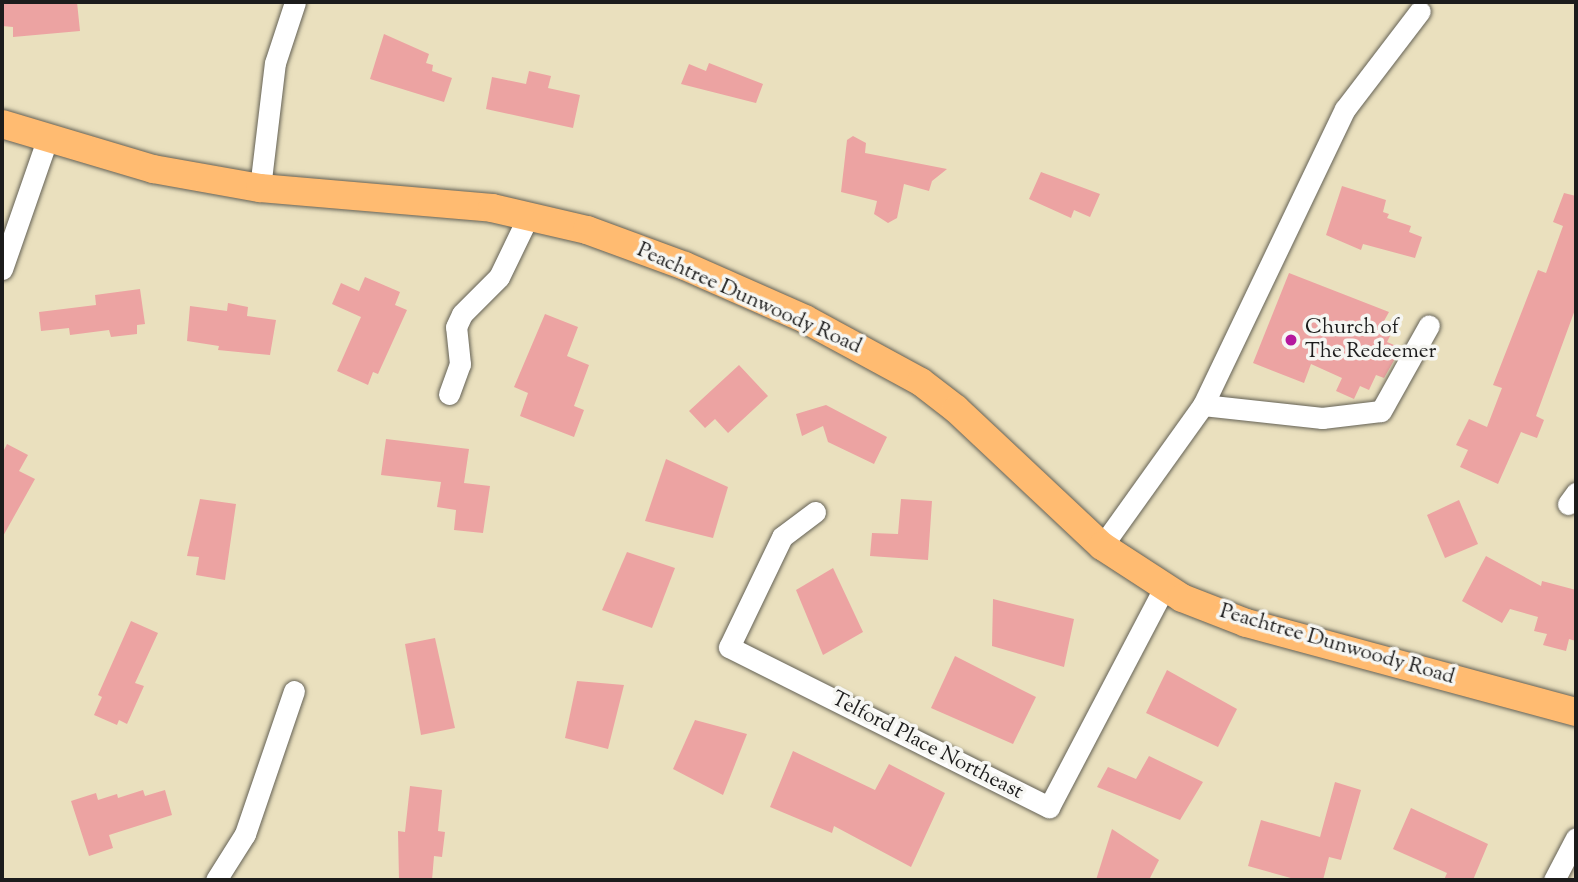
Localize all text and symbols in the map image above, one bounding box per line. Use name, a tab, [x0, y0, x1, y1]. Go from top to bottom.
street label: Peachtree Dunwoody Road	[633, 238, 865, 360]
place label: Church of The Redeemer	[1305, 315, 1436, 365]
marker: Church of The Redeemer	[1283, 332, 1299, 348]
street label: Peachtree Dunwoody Road	[1217, 599, 1457, 691]
street label: Telford Place Northeast	[827, 687, 1027, 805]

